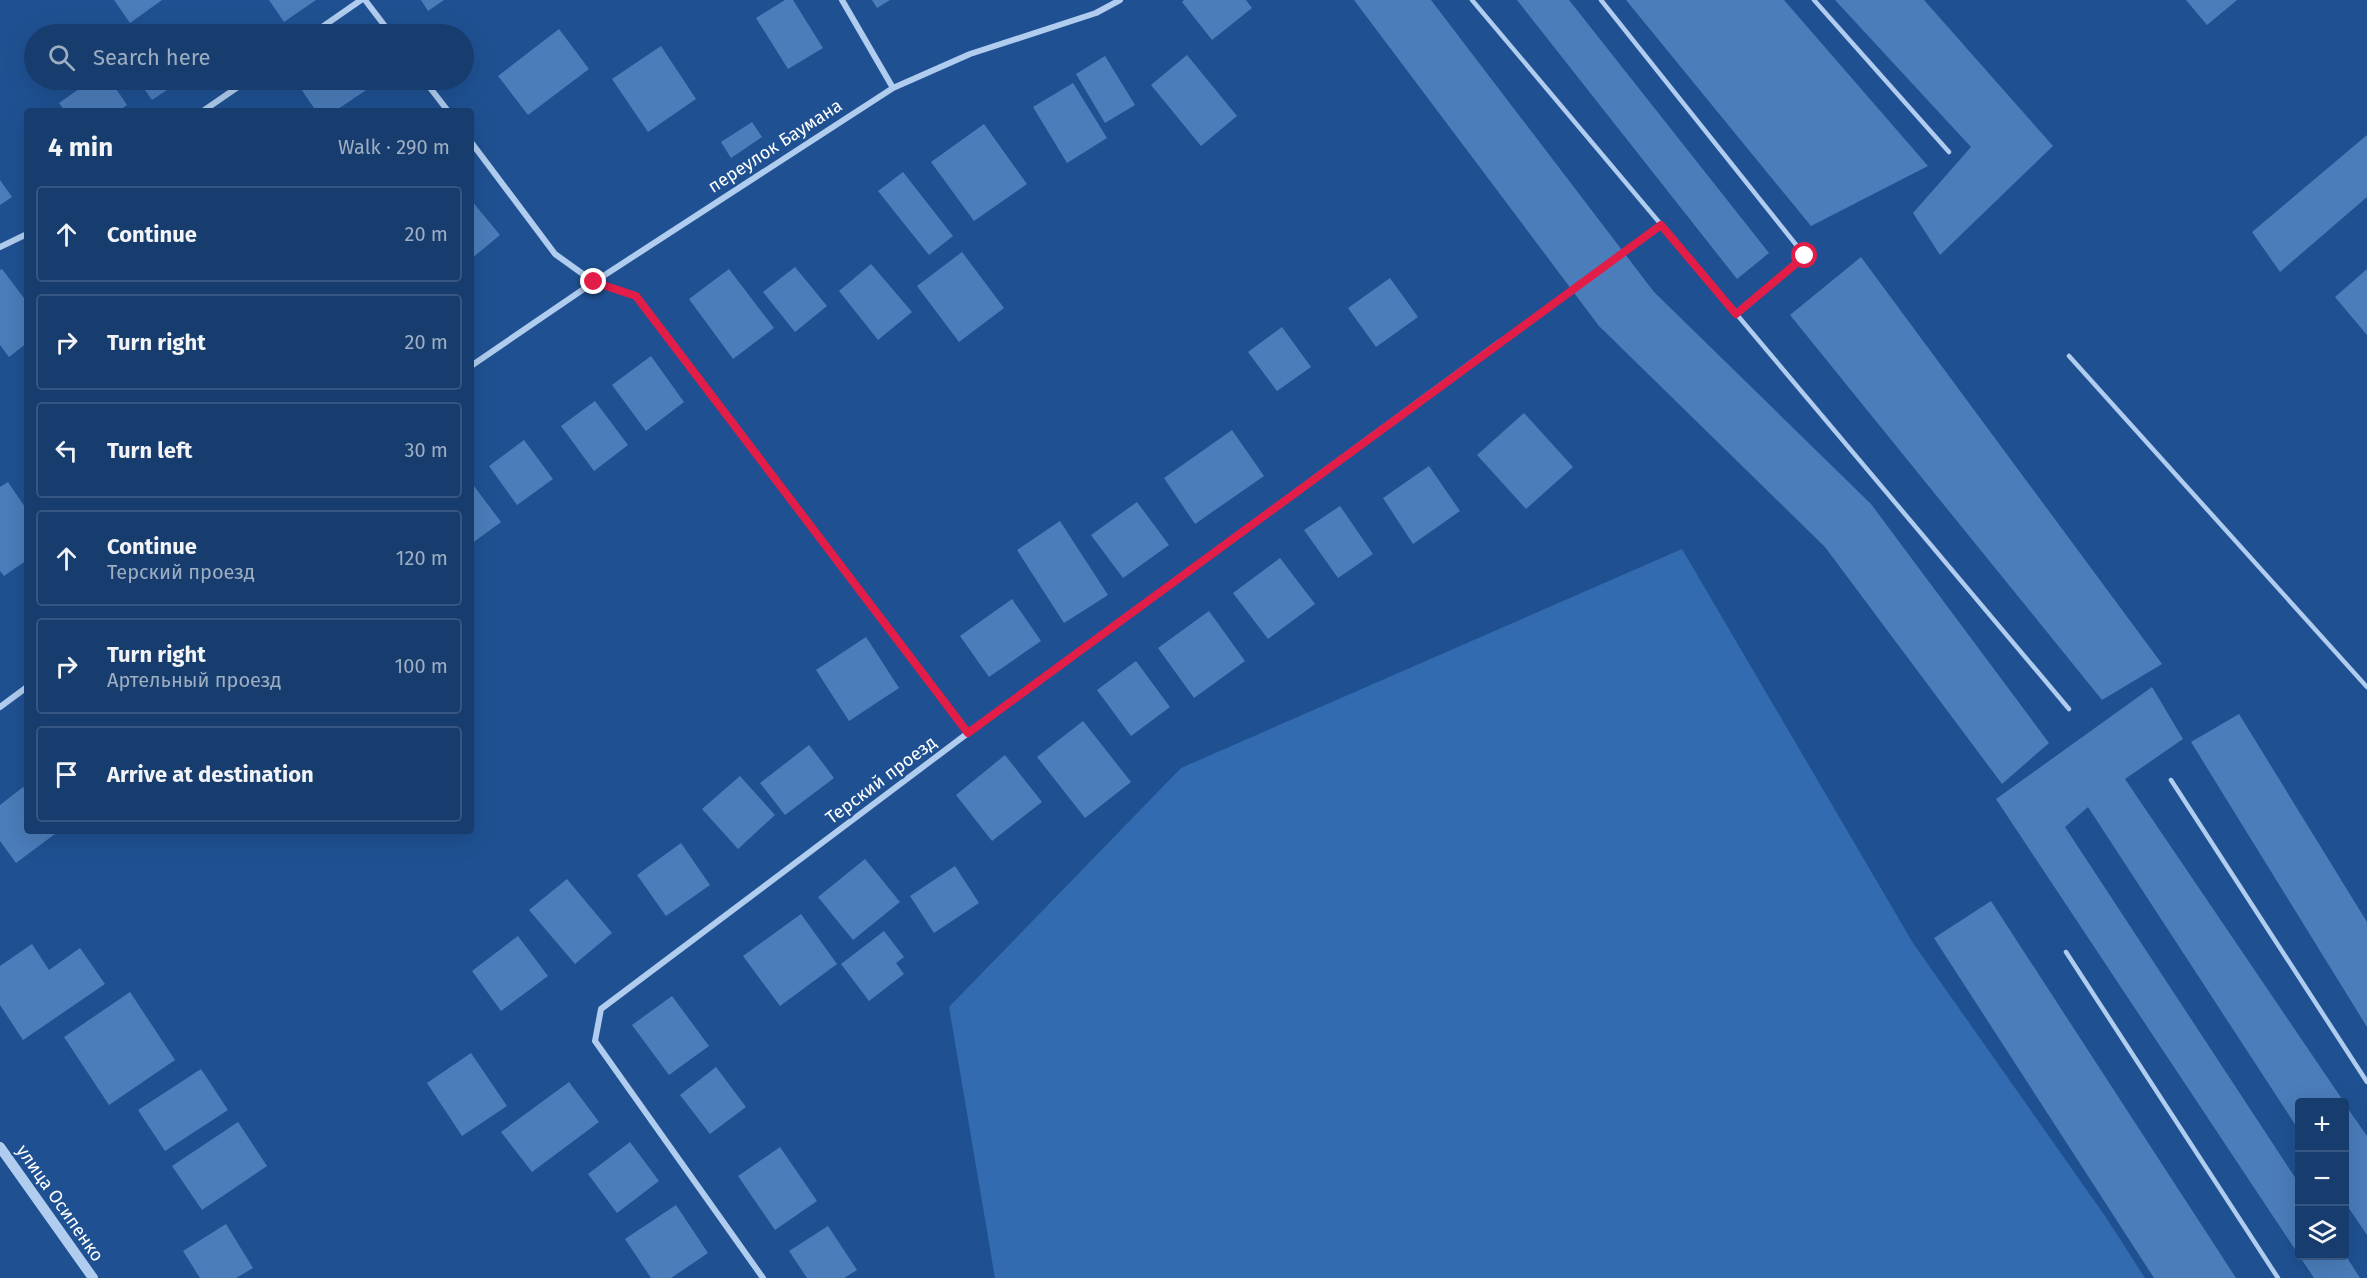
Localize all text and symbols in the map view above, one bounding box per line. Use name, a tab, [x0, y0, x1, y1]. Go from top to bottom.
search box	[24, 24, 474, 90]
icon: search	[45, 41, 78, 74]
text: Search here	[93, 44, 211, 71]
street label: переулок Баумана	[704, 94, 846, 198]
text: 4 min	[48, 132, 113, 163]
text: Walk · 290 m	[338, 135, 450, 159]
icon: ahead	[50, 218, 83, 251]
text: Continue	[107, 221, 197, 248]
text: 20 m	[405, 222, 448, 246]
route start	[1791, 242, 1817, 268]
route end	[580, 268, 606, 294]
icon: right	[50, 326, 83, 359]
text: Turn right	[107, 329, 206, 356]
text: 20 m	[405, 330, 448, 354]
icon: left	[50, 434, 83, 467]
text: Turn left	[107, 437, 192, 464]
text: 30 m	[404, 438, 448, 462]
text: Continue	[107, 533, 197, 560]
icon: ahead	[50, 542, 83, 575]
text: 120 m	[396, 546, 448, 570]
text: Терский проезд	[107, 560, 255, 584]
text: Turn right	[107, 641, 206, 668]
icon: right	[50, 650, 83, 683]
text: 100 m	[395, 654, 448, 678]
text: Артельный проезд	[107, 668, 281, 692]
street label: Терский проезд	[821, 731, 941, 829]
icon: arrive	[50, 758, 83, 791]
text: Arrive at destination	[107, 761, 314, 788]
map controls	[2295, 1098, 2349, 1260]
button: +	[2295, 1098, 2349, 1152]
street label: улица Осипенко	[12, 1140, 108, 1266]
button: −	[2295, 1152, 2349, 1206]
button: layers	[2295, 1206, 2349, 1260]

